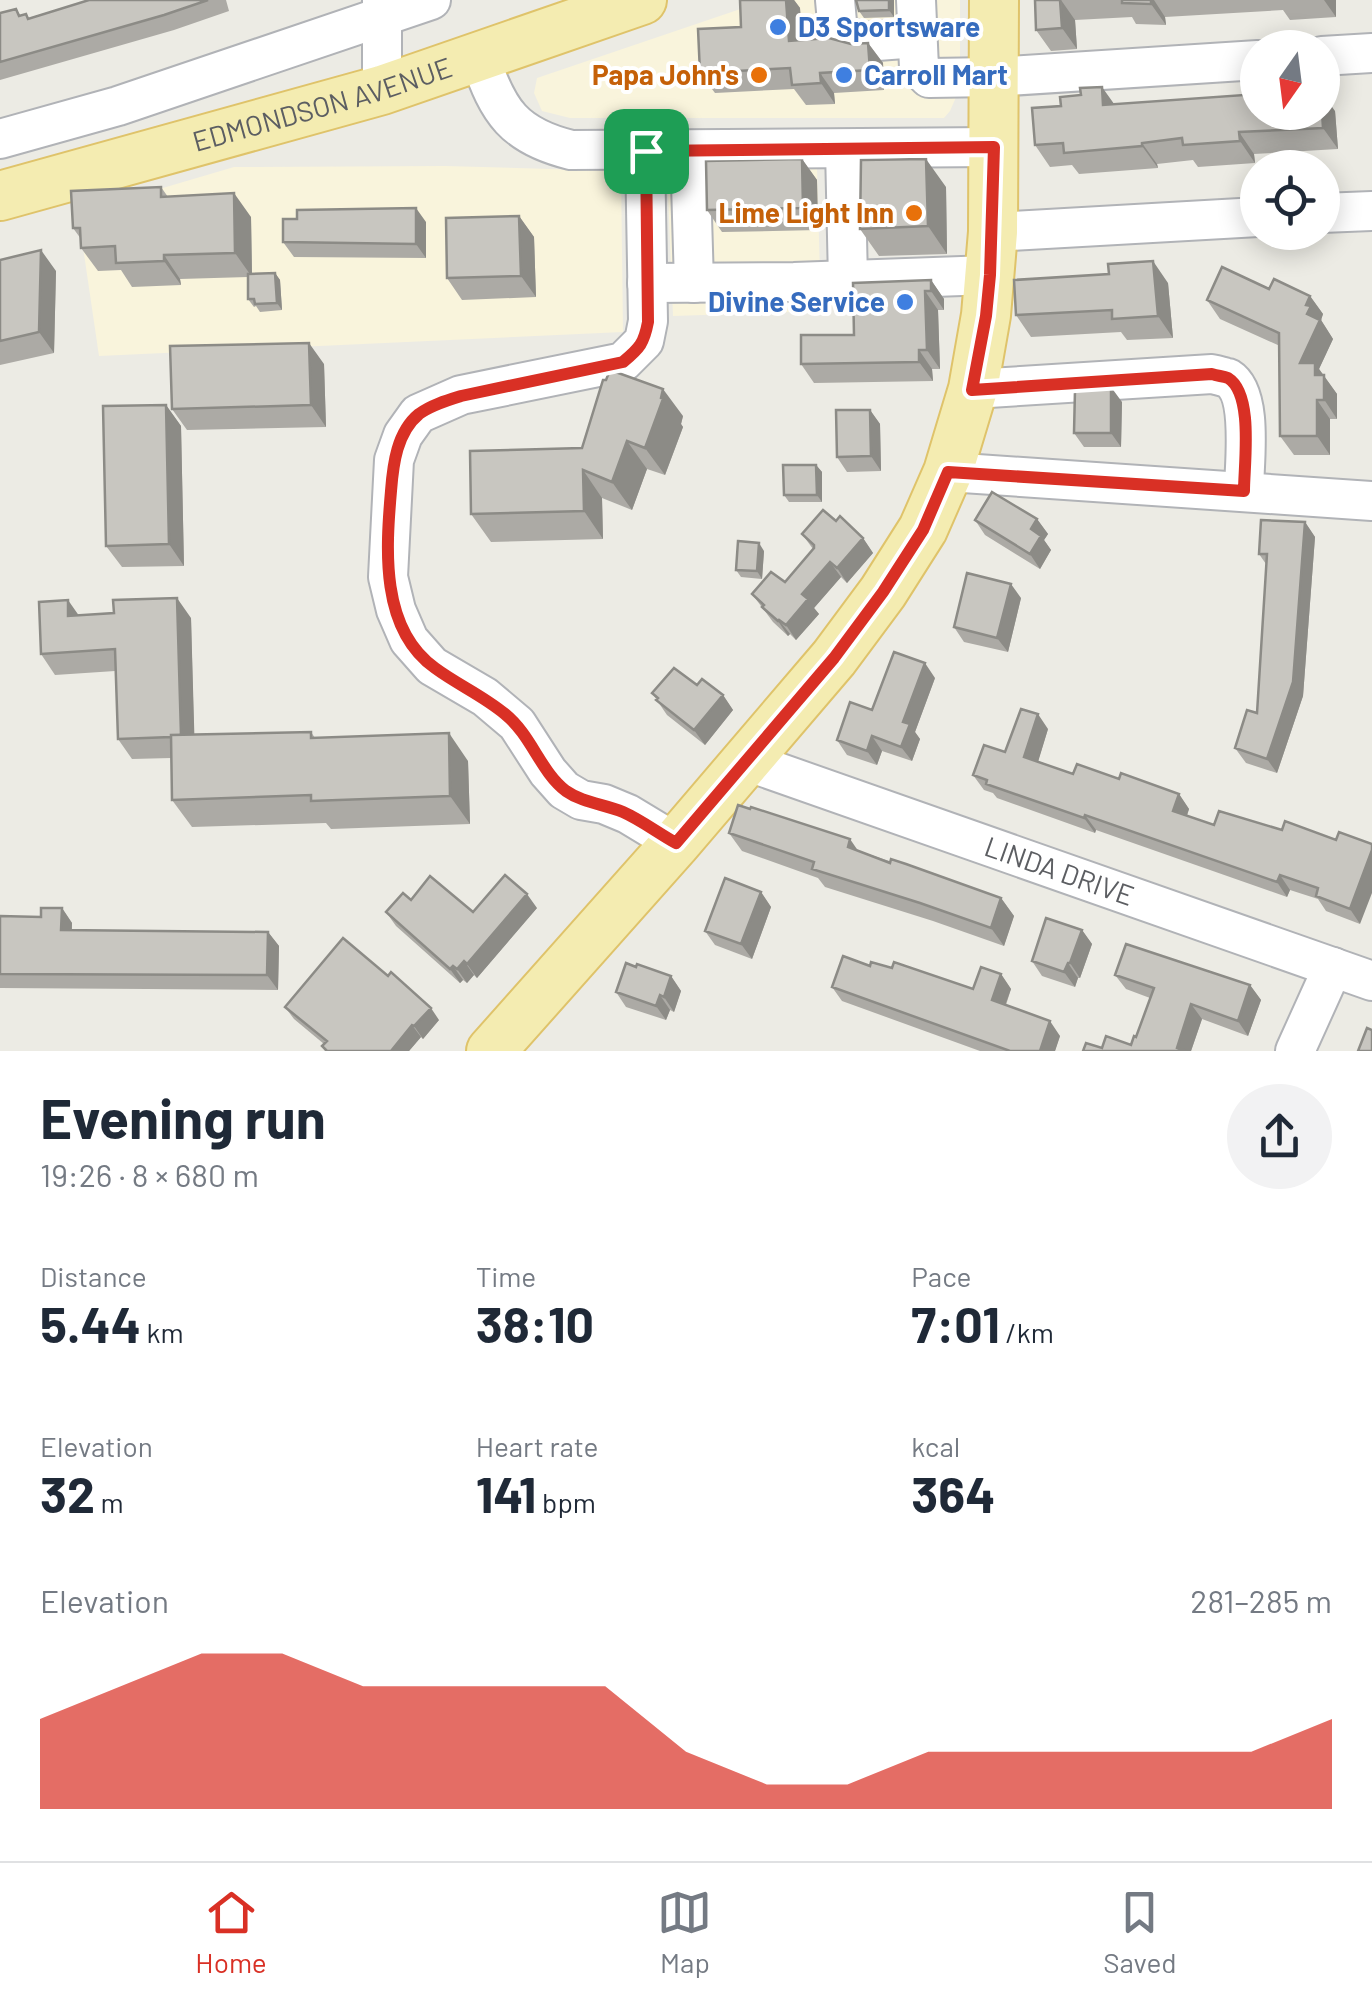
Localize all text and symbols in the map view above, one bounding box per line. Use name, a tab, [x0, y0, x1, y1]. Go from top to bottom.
place label: D3 Sportsware	[798, 9, 980, 43]
marker: D3 Sportsware	[767, 16, 789, 38]
north arrow	[1240, 30, 1340, 130]
map controls	[1240, 30, 1340, 250]
street label: EDMONDSON AVENUE	[189, 49, 456, 158]
place label: Papa John's	[592, 57, 739, 91]
place label: Carroll Mart	[864, 57, 1008, 91]
marker: Papa John's	[748, 64, 770, 86]
marker: Carroll Mart	[833, 64, 855, 86]
pin	[604, 109, 689, 194]
icon: arrive	[619, 124, 674, 179]
button: locate	[1240, 150, 1340, 250]
place label: Lime Light Inn	[718, 195, 894, 229]
marker: Lime Light Inn	[903, 202, 925, 224]
place label: Divine Service	[708, 284, 885, 318]
marker: Divine Service	[894, 291, 916, 313]
street label: LINDA DRIVE	[980, 828, 1139, 912]
text: Evening run	[40, 1084, 326, 1150]
button: share	[1227, 1084, 1332, 1189]
text: 19:26 · 8 × 680 m	[40, 1155, 259, 1193]
text: Distance	[40, 1259, 147, 1293]
text: Time	[476, 1259, 536, 1293]
text: Pace	[911, 1259, 972, 1293]
text: 5.44	[40, 1293, 141, 1353]
text: 38:10	[476, 1293, 594, 1353]
text: 7:01	[911, 1293, 1000, 1353]
text: km	[141, 1315, 184, 1349]
text: /km	[1000, 1315, 1054, 1349]
text: Elevation	[40, 1429, 153, 1463]
text: Heart rate	[476, 1429, 598, 1463]
text: kcal	[911, 1429, 960, 1463]
text: 32	[40, 1463, 95, 1523]
text: 141	[476, 1463, 537, 1523]
text: 364	[911, 1463, 995, 1523]
text: m	[95, 1485, 124, 1519]
text: bpm	[537, 1485, 596, 1519]
text: Elevation	[40, 1581, 169, 1619]
text: 281–285 m	[1190, 1581, 1332, 1619]
tab: Home	[195, 1885, 267, 1979]
tab: Map	[657, 1885, 712, 1979]
tab: Saved	[1103, 1885, 1177, 1979]

